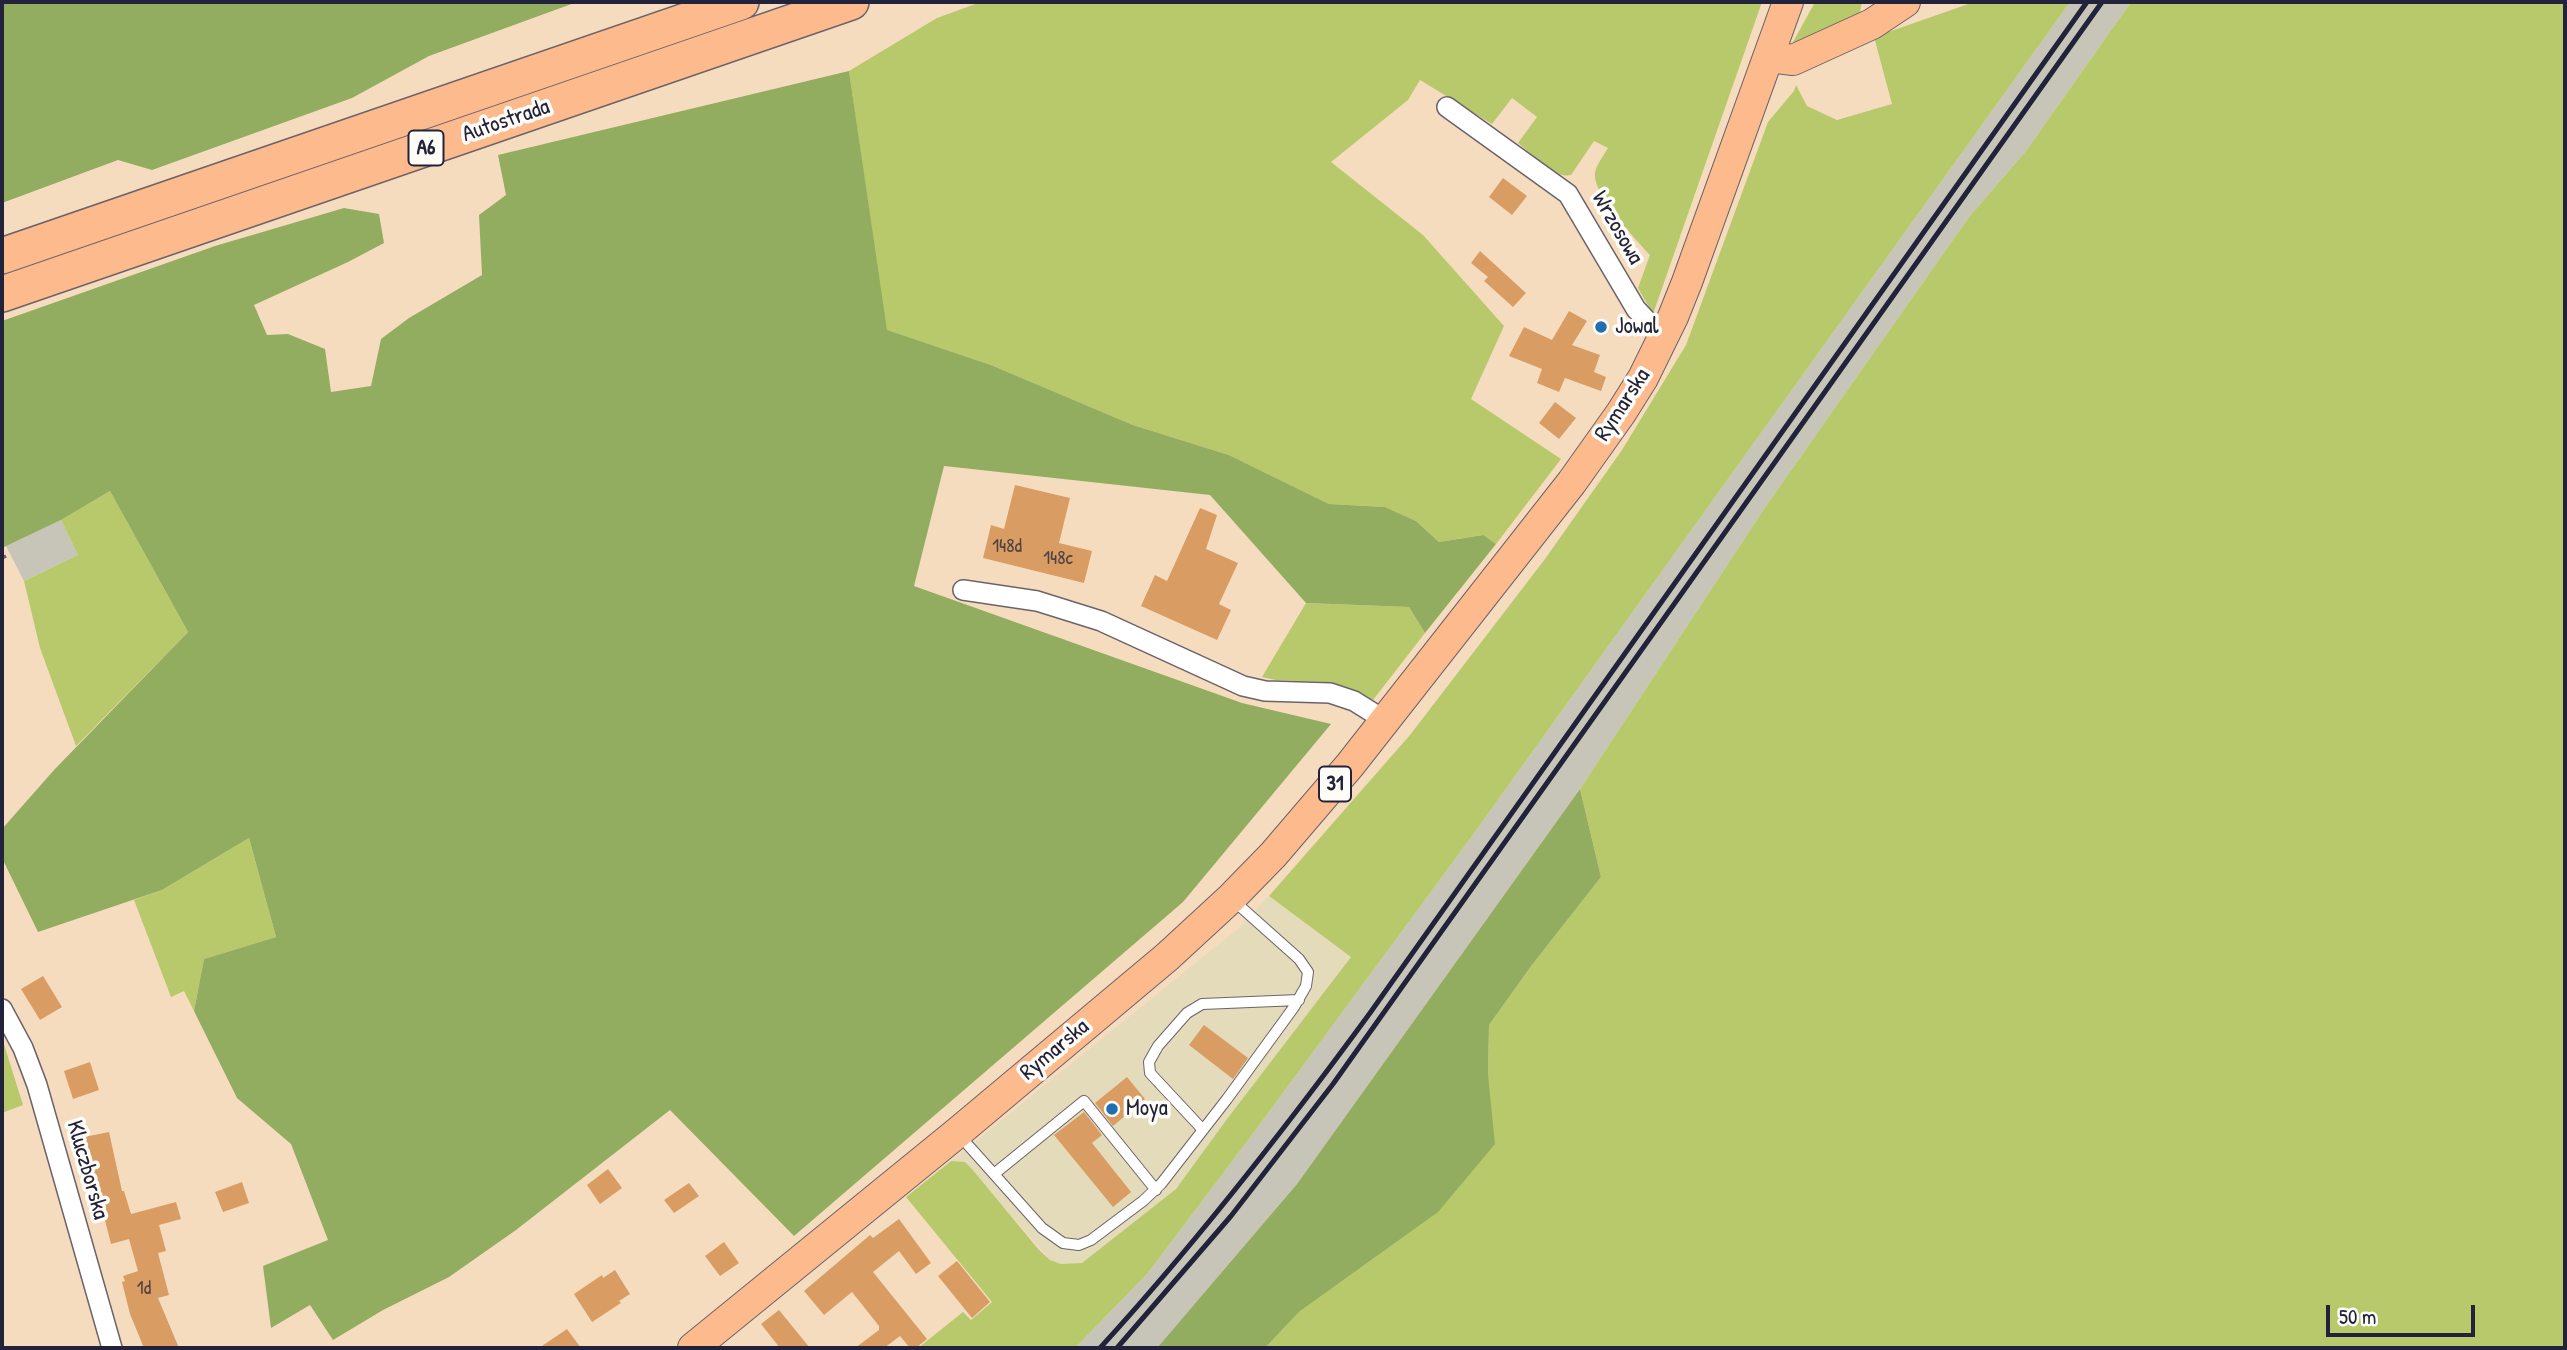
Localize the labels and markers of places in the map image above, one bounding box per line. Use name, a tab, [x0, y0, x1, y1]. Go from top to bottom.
place label: Jowal	[1615, 313, 1659, 341]
marker: Jowal	[1593, 319, 1609, 335]
place label: Moya	[1126, 1095, 1168, 1123]
marker: Moya	[1104, 1101, 1120, 1117]

